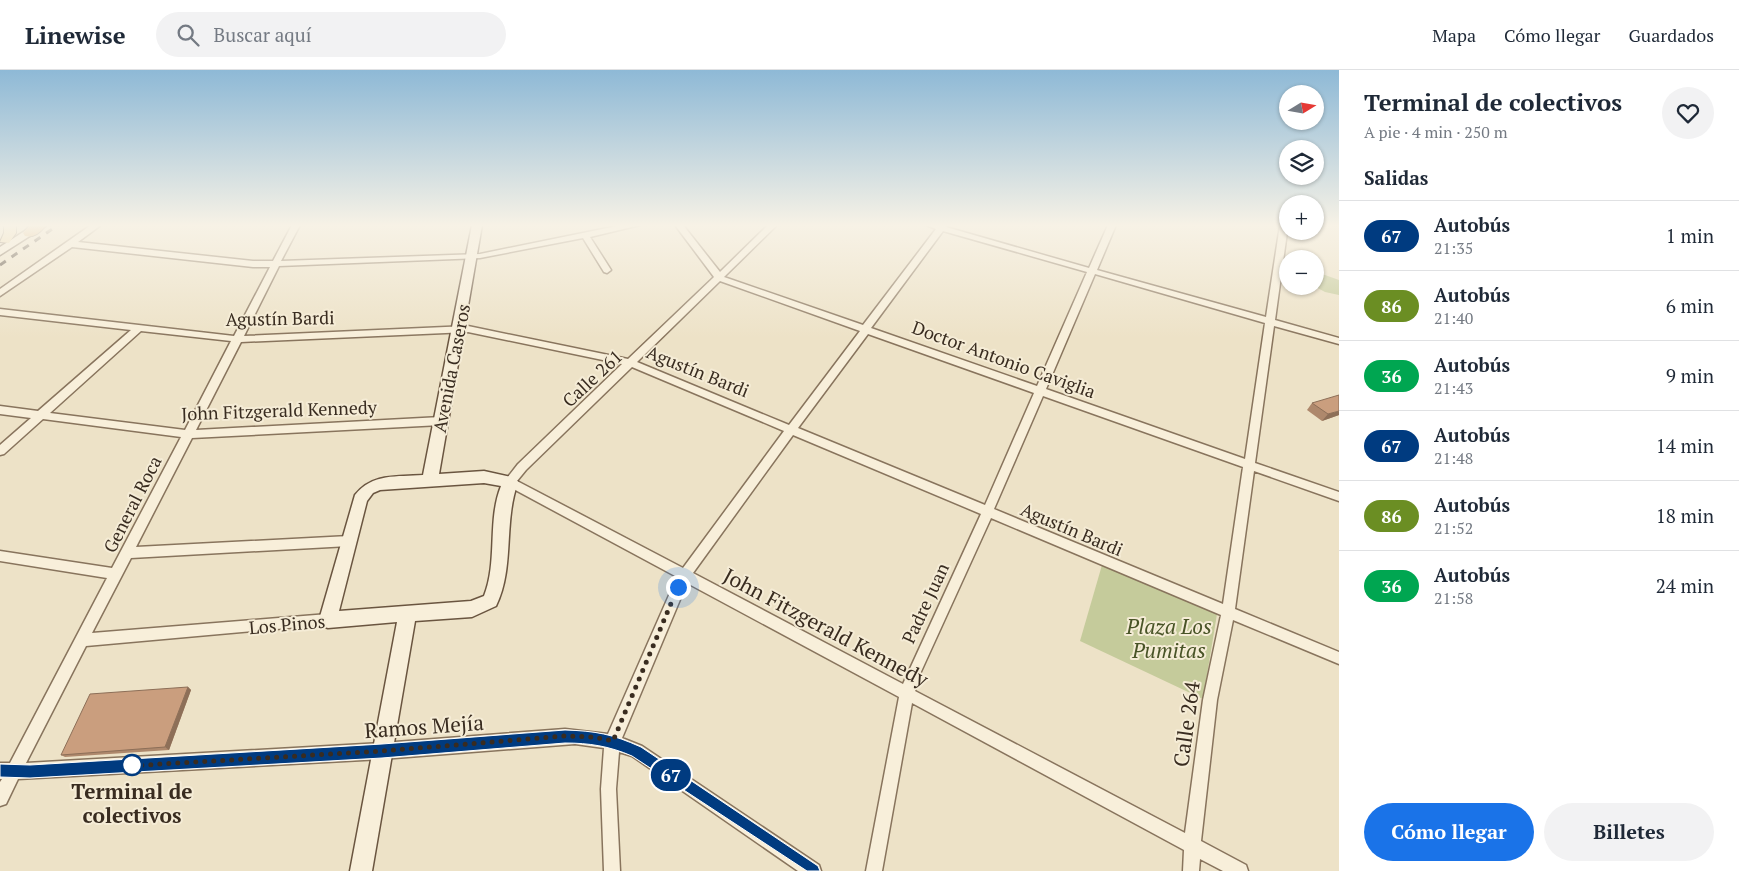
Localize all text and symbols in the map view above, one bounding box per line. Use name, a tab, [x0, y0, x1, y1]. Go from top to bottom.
search box	[156, 12, 506, 57]
text: Linewise	[25, 19, 126, 51]
icon: search	[174, 21, 202, 49]
text: Buscar aquí	[214, 22, 311, 47]
text: Mapa	[1432, 23, 1476, 47]
text: Cómo llegar	[1504, 23, 1600, 47]
text: Guardados	[1628, 23, 1714, 47]
north arrow	[1279, 85, 1324, 130]
map controls	[1279, 85, 1324, 295]
text: Terminal de colectivos	[1364, 86, 1622, 118]
button: heart	[1662, 87, 1714, 139]
text: A pie · 4 min · 250 m	[1364, 121, 1508, 143]
button: layers	[1279, 140, 1324, 185]
text: Salidas	[1364, 165, 1428, 190]
button: +	[1279, 195, 1324, 240]
text: Autobús	[1434, 212, 1510, 237]
text: 1 min	[1666, 223, 1714, 248]
text: 67	[1381, 224, 1402, 248]
text: 21:35	[1434, 237, 1473, 259]
button: −	[1279, 250, 1324, 295]
text: Autobús	[1434, 282, 1510, 307]
text: 6 min	[1666, 293, 1714, 318]
text: 86	[1381, 294, 1402, 318]
street label: Avenida Caseros	[427, 302, 475, 434]
street label: Agustín Bardi	[225, 305, 335, 331]
text: 21:40	[1434, 307, 1473, 329]
street label: Doctor Antonio Caviglia	[909, 315, 1099, 403]
street label: Agustín Bardi	[643, 339, 753, 403]
street label: Calle 261	[557, 344, 627, 412]
text: Autobús	[1434, 352, 1510, 377]
text: 9 min	[1666, 363, 1714, 388]
text: 36	[1381, 364, 1402, 388]
text: 21:43	[1434, 377, 1473, 399]
street label: John Fitzgerald Kennedy	[181, 395, 378, 425]
text: Autobús	[1434, 422, 1510, 447]
text: 14 min	[1656, 433, 1714, 458]
text: 67	[1381, 434, 1402, 458]
text: 21:48	[1434, 447, 1473, 469]
street label: General Roca	[97, 452, 167, 556]
text: Autobús	[1434, 492, 1510, 517]
street label: Agustín Bardi	[1017, 497, 1127, 561]
text: 18 min	[1656, 503, 1714, 528]
text: 86	[1381, 504, 1402, 528]
text: 21:52	[1434, 517, 1473, 539]
street label: Padre Juan	[896, 559, 954, 647]
street label: John Fitzgerald Kennedy	[719, 561, 934, 693]
text: Autobús	[1434, 562, 1510, 587]
text: 24 min	[1656, 573, 1714, 598]
text: 36	[1381, 574, 1402, 598]
your location	[666, 575, 691, 600]
text: 21:58	[1434, 587, 1473, 609]
street label: Los Pinos	[248, 609, 326, 639]
park label: Plaza Los Pumitas	[1125, 612, 1212, 664]
street label: Calle 264	[1166, 679, 1206, 769]
street label: Ramos Mejía	[363, 708, 485, 744]
marker: Terminal de colectivos	[121, 754, 143, 776]
line badge: 67	[648, 759, 694, 791]
text: 67	[661, 763, 681, 787]
place label: Terminal de colectivos	[71, 777, 193, 829]
button: Cómo llegar	[1364, 803, 1534, 861]
button: Billetes	[1544, 803, 1714, 861]

